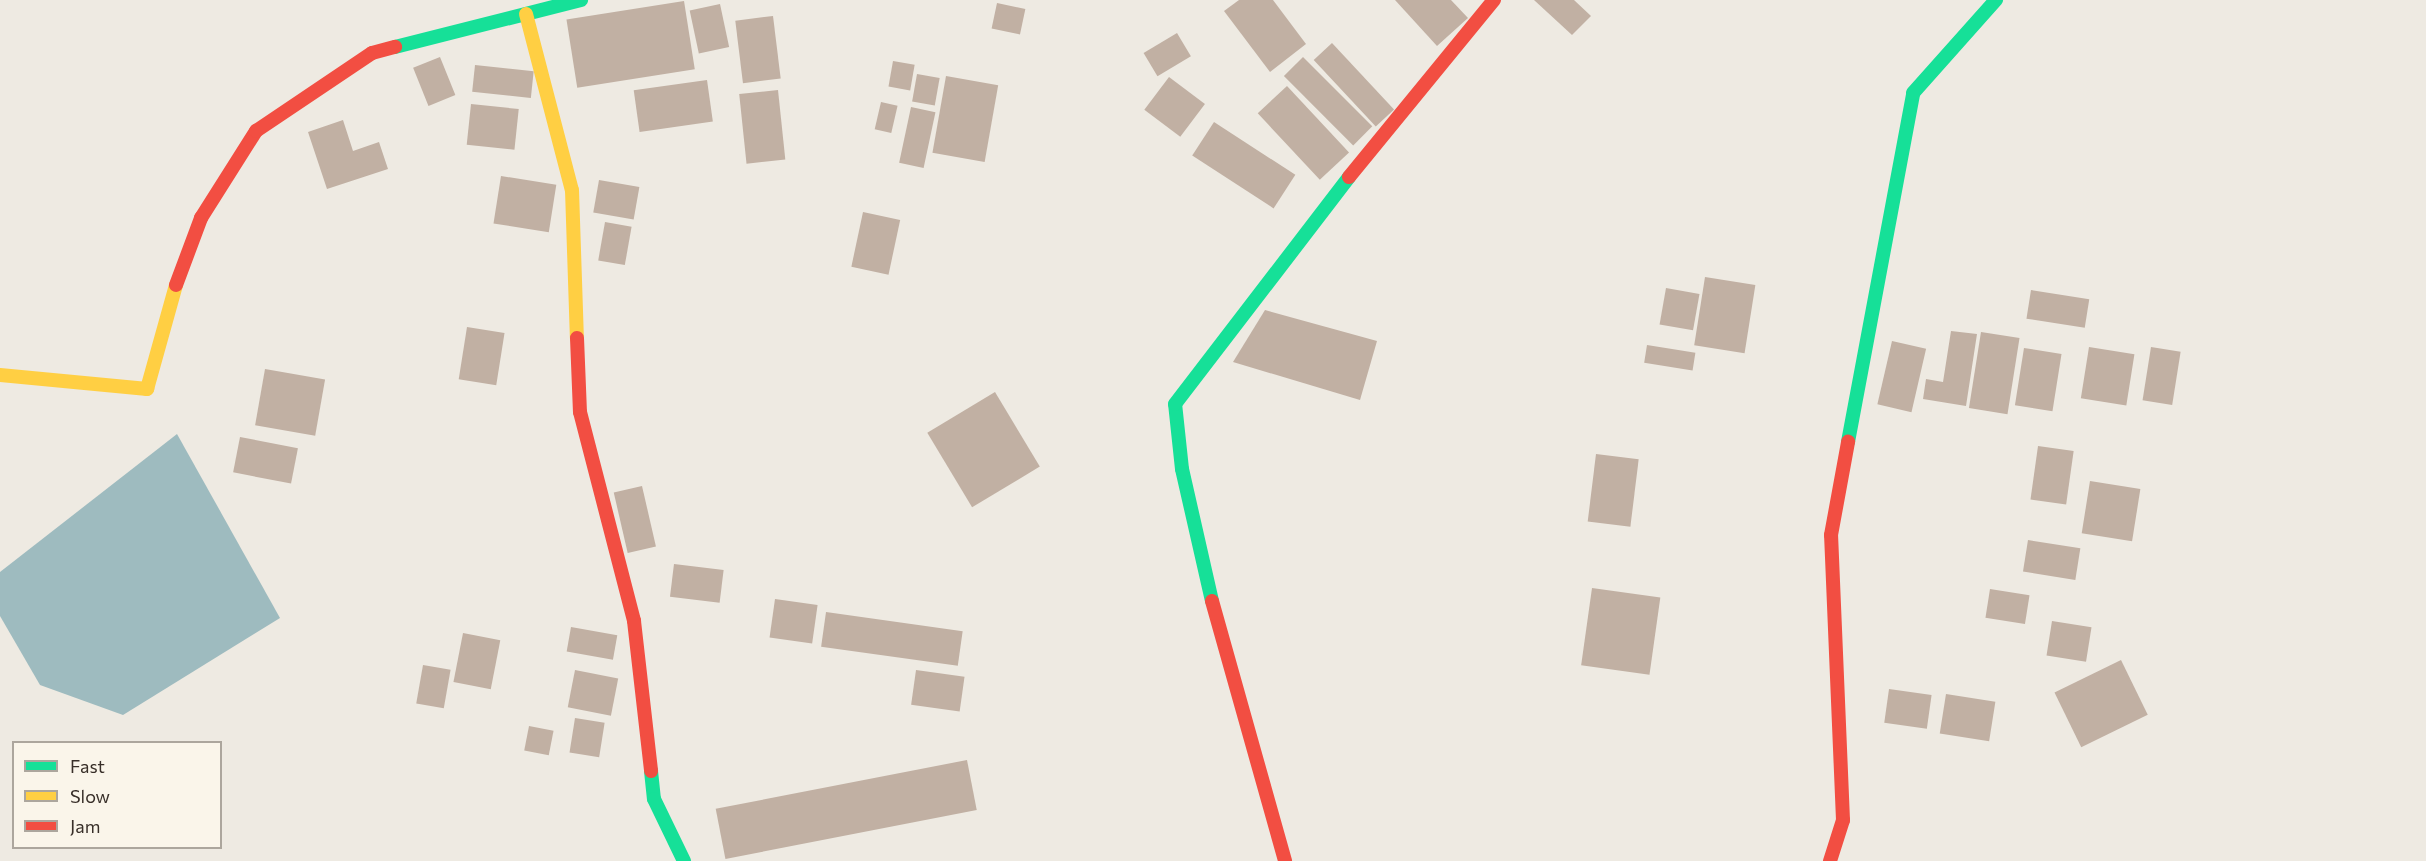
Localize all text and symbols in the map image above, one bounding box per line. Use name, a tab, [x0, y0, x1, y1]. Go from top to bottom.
legend	[12, 741, 222, 849]
text: Fast	[70, 755, 105, 777]
text: Slow	[70, 785, 110, 807]
text: Jam	[70, 815, 100, 837]

